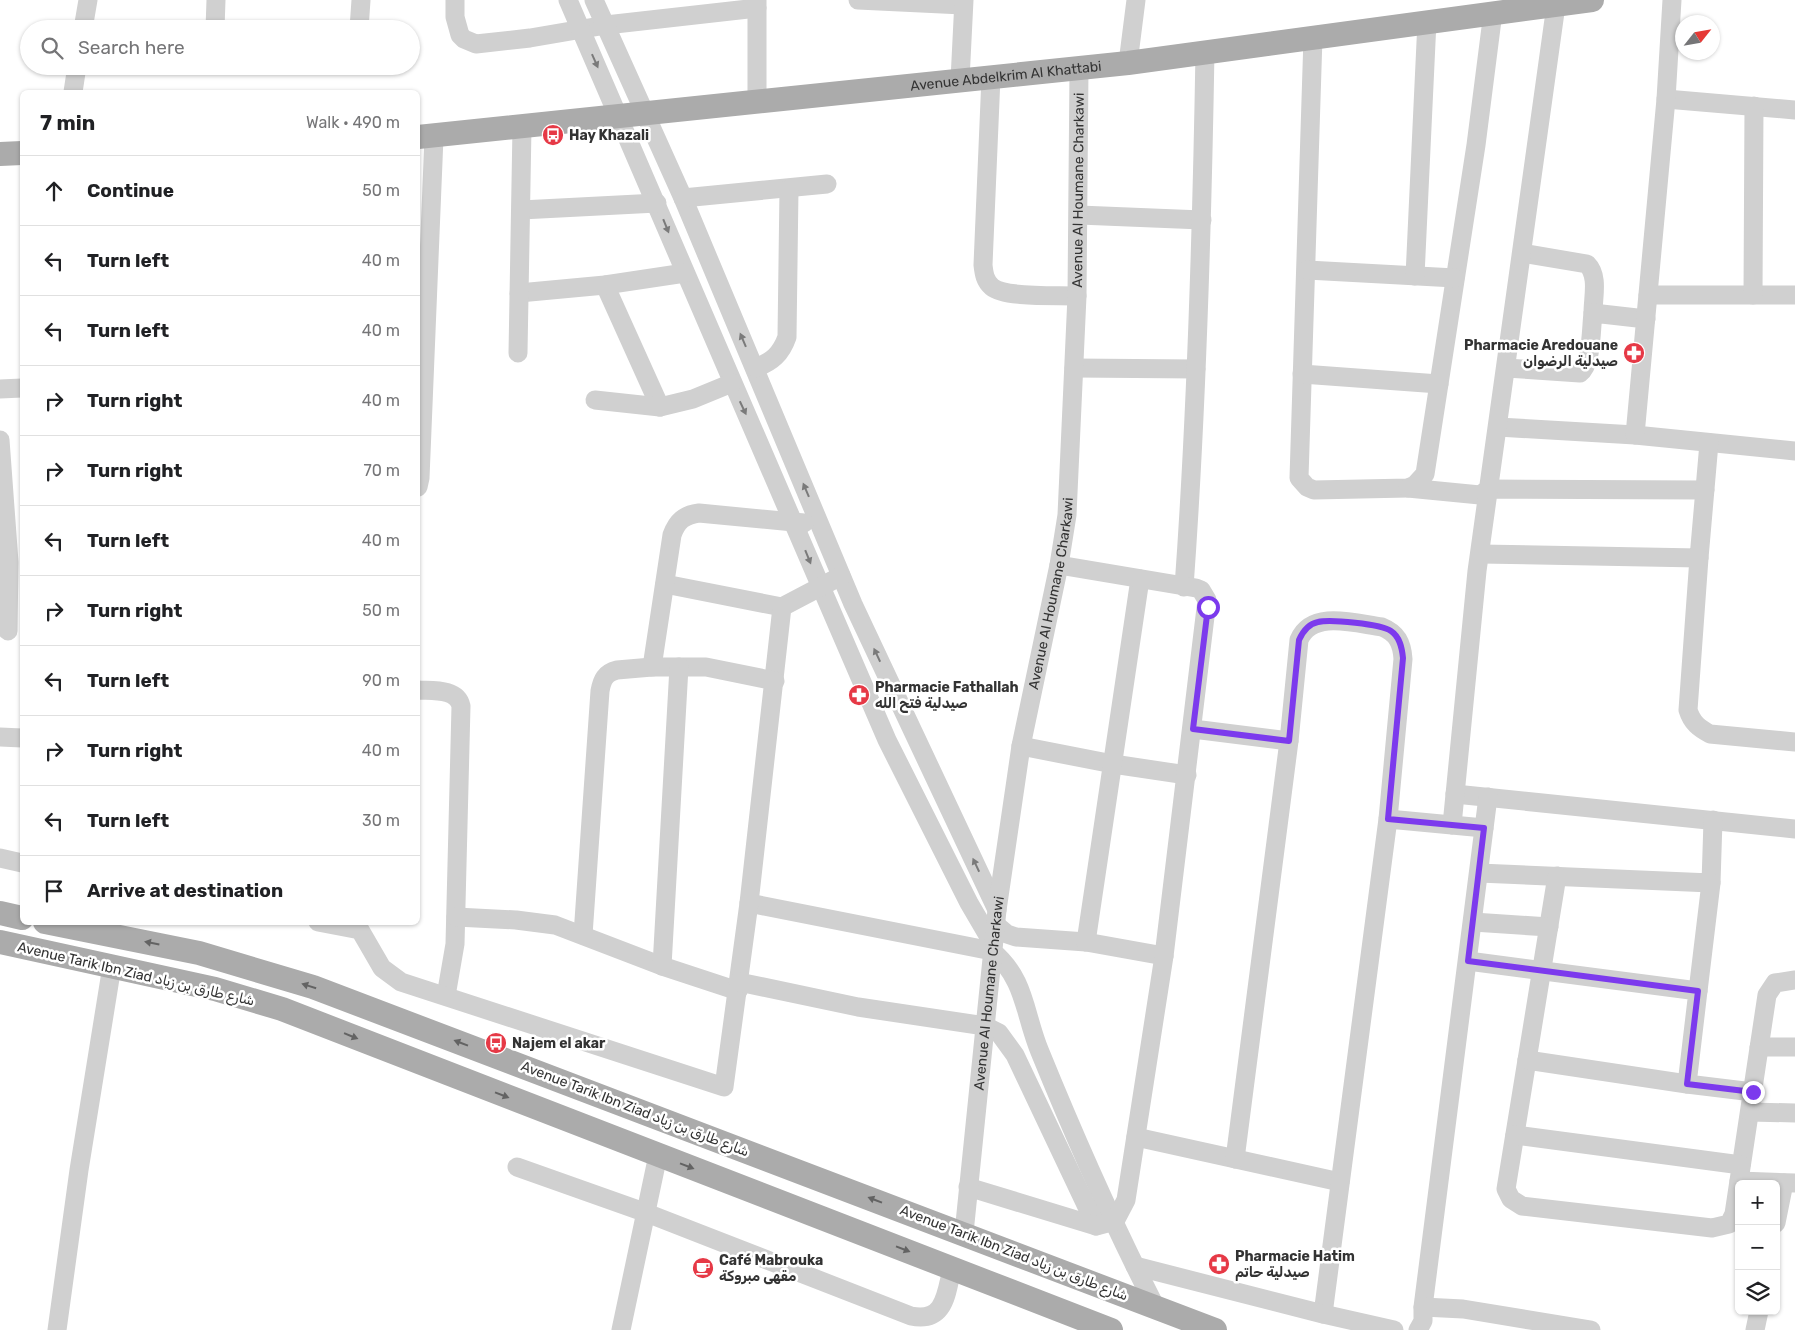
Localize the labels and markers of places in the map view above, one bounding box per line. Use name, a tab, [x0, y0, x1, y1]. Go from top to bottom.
bus stop icon: Hay Khazali	[541, 123, 565, 147]
place label: Hay Khazali	[569, 127, 649, 144]
place label: Pharmacie Aredouane صيدلية الرضوان	[1464, 337, 1618, 370]
pharmacy icon: Pharmacie Aredouane صيدلية الرضوان	[1622, 341, 1646, 365]
place label: Pharmacie Fathallah صيدلية فتح الله	[875, 679, 1019, 713]
pharmacy icon: Pharmacie Fathallah صيدلية فتح الله	[847, 683, 871, 707]
bus stop icon: Najem el akar	[484, 1031, 508, 1055]
place label: Najem el akar	[512, 1035, 606, 1052]
place label: Pharmacie Hatim صيدلية حاتم	[1235, 1248, 1355, 1281]
place label: Café Mabrouka مقهى مبروكة	[719, 1252, 823, 1285]
pharmacy icon: Pharmacie Hatim صيدلية حاتم	[1207, 1252, 1231, 1276]
cafe icon: Café Mabrouka مقهى مبروكة	[691, 1256, 715, 1280]

